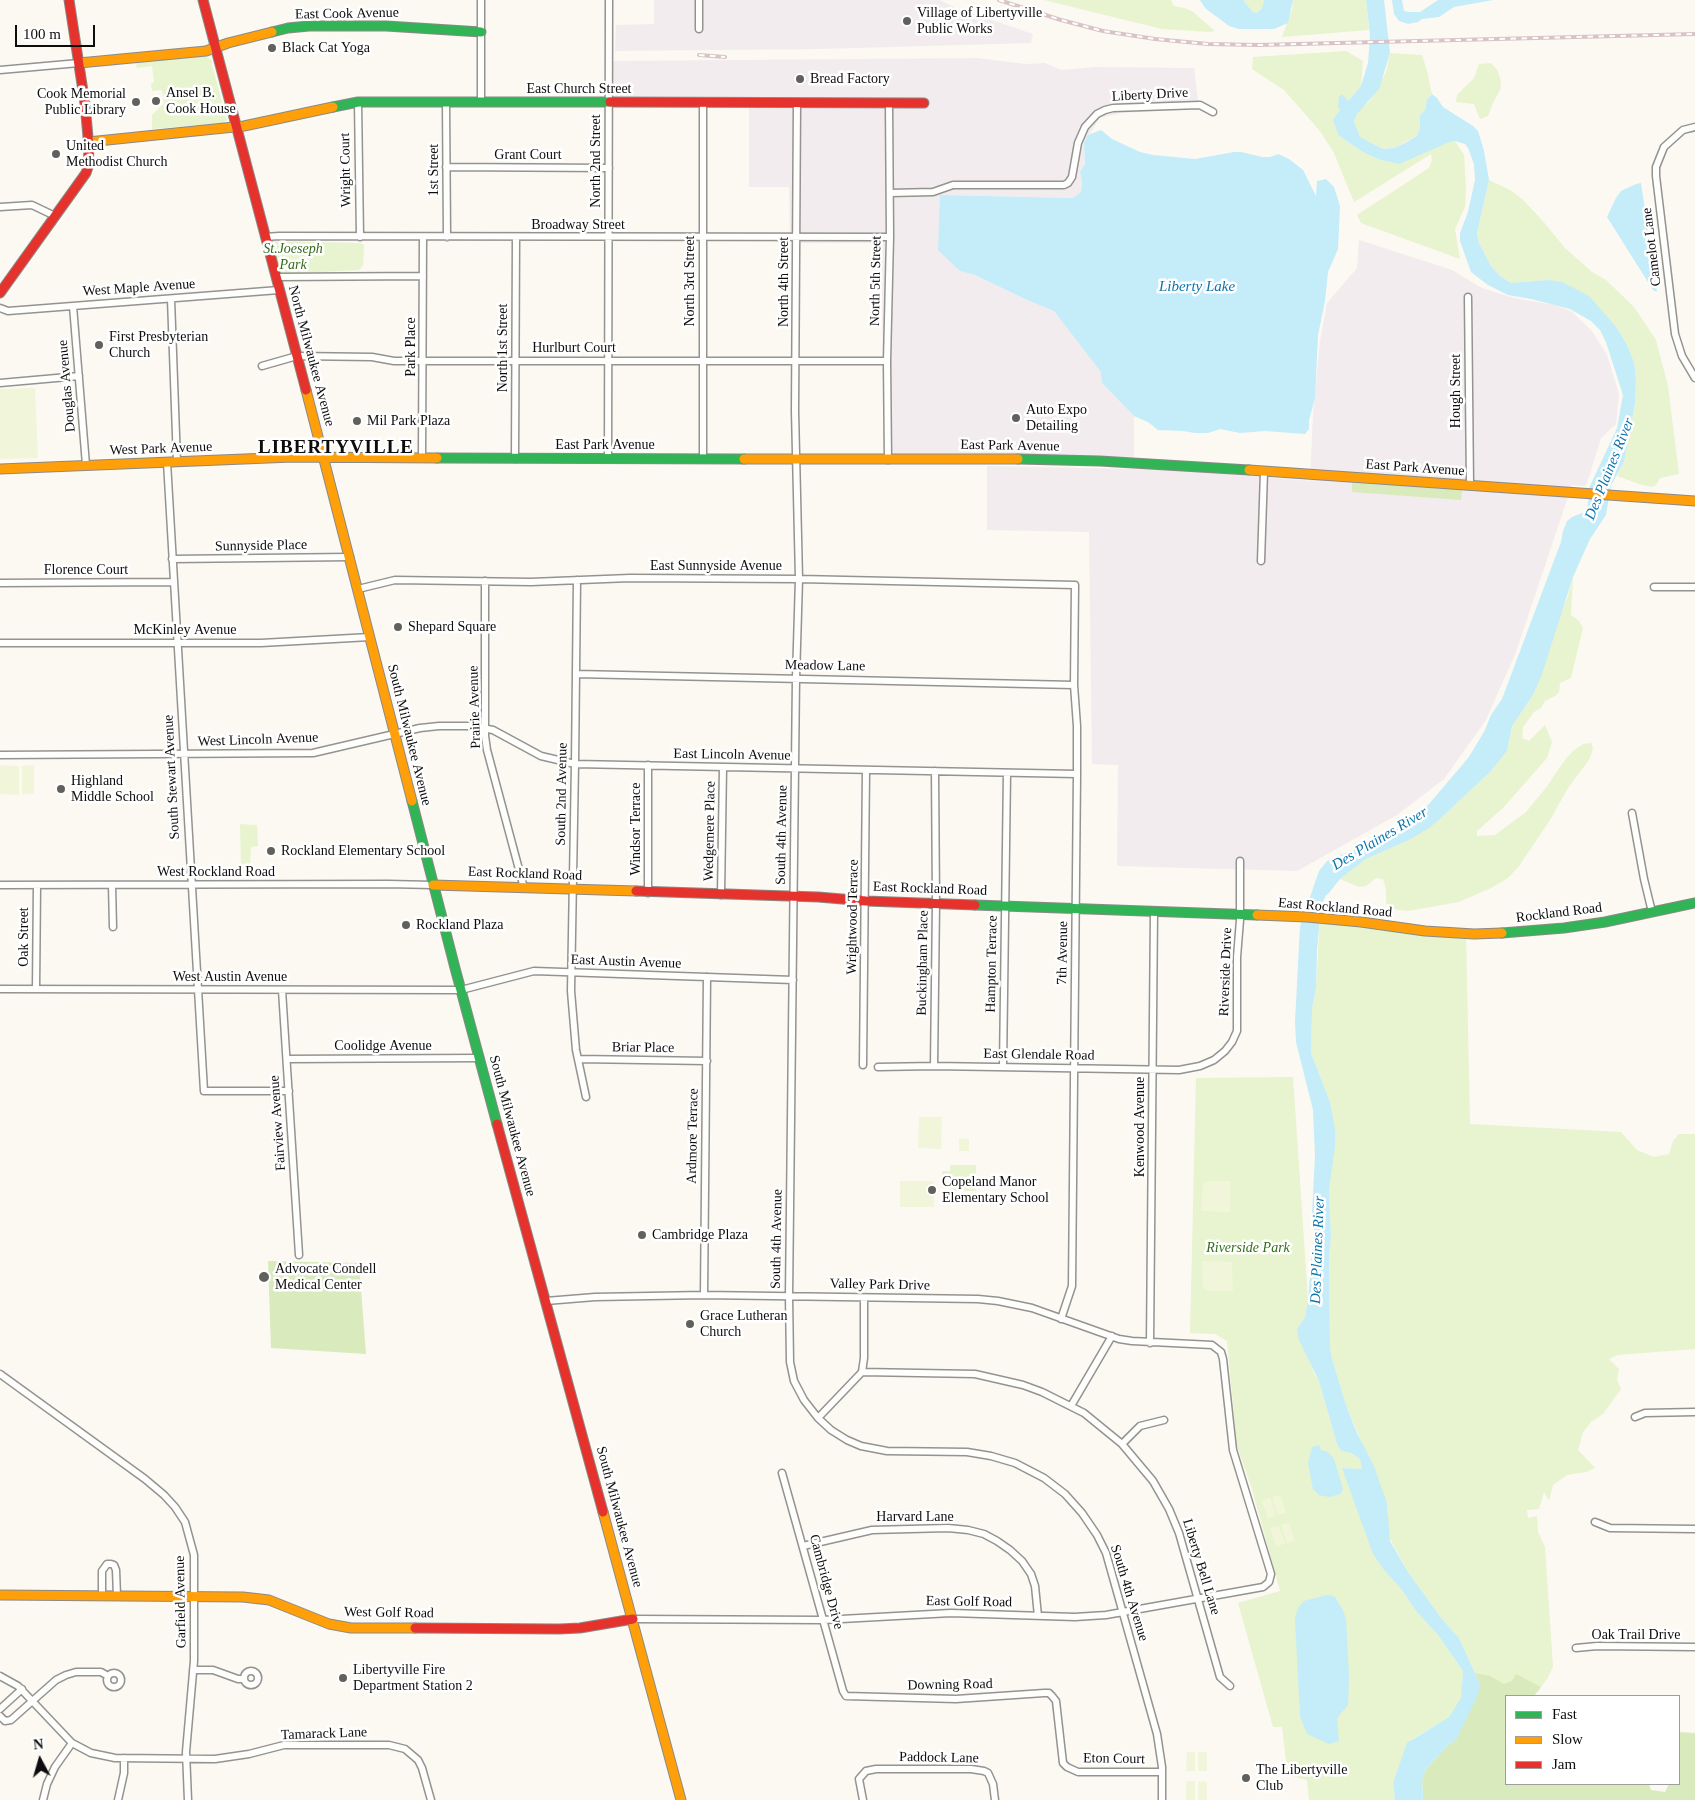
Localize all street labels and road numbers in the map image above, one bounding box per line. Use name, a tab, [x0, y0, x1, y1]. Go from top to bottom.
street label: East Cook Avenue	[295, 5, 399, 23]
street label: East Church Street	[527, 81, 631, 97]
street label: Liberty Drive	[1111, 85, 1189, 105]
street label: North 2nd Street	[588, 114, 604, 208]
street label: Wright Court	[337, 133, 355, 207]
street label: 1st Street	[426, 144, 442, 196]
street label: Grant Court	[494, 147, 562, 163]
street label: Camelot Lane	[1639, 207, 1665, 287]
street label: Broadway Street	[531, 217, 625, 233]
street label: North 3rd Street	[682, 236, 698, 326]
street label: North 5th Street	[867, 236, 885, 326]
street label: North 4th Street	[776, 237, 792, 327]
street label: West Maple Avenue	[82, 276, 196, 300]
street label: North Milwaukee Avenue	[284, 284, 338, 428]
street label: North 1st Street	[495, 304, 511, 392]
street label: Park Place	[403, 317, 419, 377]
street label: Douglas Avenue	[55, 339, 79, 433]
street label: Hurlburt Court	[532, 340, 616, 356]
street label: Hough Street	[1448, 354, 1464, 428]
street label: East Park Avenue	[555, 437, 655, 453]
street label: East Park Avenue	[960, 437, 1060, 455]
street label: West Park Avenue	[109, 439, 213, 459]
street label: East Park Avenue	[1365, 456, 1465, 480]
street label: Sunnyside Place	[215, 537, 307, 555]
street label: East Sunnyside Avenue	[650, 558, 782, 574]
street label: Florence Court	[44, 562, 128, 578]
street label: McKinley Avenue	[134, 622, 236, 638]
street label: Meadow Lane	[785, 657, 865, 675]
street label: South Milwaukee Avenue	[383, 663, 435, 807]
street label: Prairie Avenue	[465, 665, 485, 749]
street label: South Stewart Avenue	[160, 714, 184, 840]
street label: West Lincoln Avenue	[197, 729, 319, 751]
street label: South 2nd Avenue	[553, 742, 571, 846]
street label: East Lincoln Avenue	[673, 746, 791, 764]
street label: Wedgemere Place	[701, 781, 719, 881]
street label: Windsor Terrace	[628, 783, 644, 875]
street label: South 4th Avenue	[773, 785, 791, 885]
street label: Wrightwood Terrace	[844, 859, 862, 975]
street label: West Rockland Road	[157, 864, 275, 880]
street label: East Rockland Road	[468, 864, 582, 884]
street label: East Rockland Road	[873, 879, 987, 899]
street label: East Rockland Road	[1277, 895, 1393, 921]
street label: Rockland Road	[1515, 899, 1603, 927]
street label: Oak Street	[16, 907, 32, 967]
street label: Buckingham Place	[914, 910, 932, 1016]
street label: Hampton Terrace	[983, 915, 1001, 1013]
street label: 7th Avenue	[1054, 921, 1072, 985]
street label: Riverside Drive	[1216, 927, 1236, 1017]
street label: East Austin Avenue	[570, 952, 682, 972]
street label: West Austin Avenue	[173, 969, 287, 985]
street label: Coolidge Avenue	[334, 1038, 432, 1054]
street label: Briar Place	[612, 1039, 674, 1057]
street label: East Glendale Road	[983, 1046, 1095, 1064]
street label: South Milwaukee Avenue	[485, 1054, 539, 1198]
street label: Fairview Avenue	[266, 1075, 290, 1171]
street label: Kenwood Avenue	[1132, 1077, 1148, 1177]
street label: Ardmore Terrace	[684, 1088, 702, 1184]
street label: South 4th Avenue	[768, 1189, 786, 1289]
street label: Valley Park Drive	[830, 1276, 930, 1294]
street label: South Milwaukee Avenue	[592, 1445, 646, 1589]
street label: Harvard Lane	[876, 1509, 954, 1525]
street label: Liberty Bell Lane	[1178, 1517, 1224, 1617]
street label: Cambridge Drive	[805, 1533, 847, 1631]
street label: South 4th Avenue	[1106, 1543, 1152, 1643]
street label: Garfield Avenue	[172, 1556, 190, 1648]
street label: East Golf Road	[926, 1593, 1012, 1611]
street label: West Golf Road	[344, 1604, 434, 1622]
street label: Oak Trail Drive	[1592, 1627, 1680, 1643]
street label: Downing Road	[907, 1676, 993, 1694]
street label: Tamarack Lane	[281, 1724, 367, 1744]
street label: Paddock Lane	[899, 1749, 979, 1767]
street label: Eton Court	[1083, 1750, 1145, 1768]

